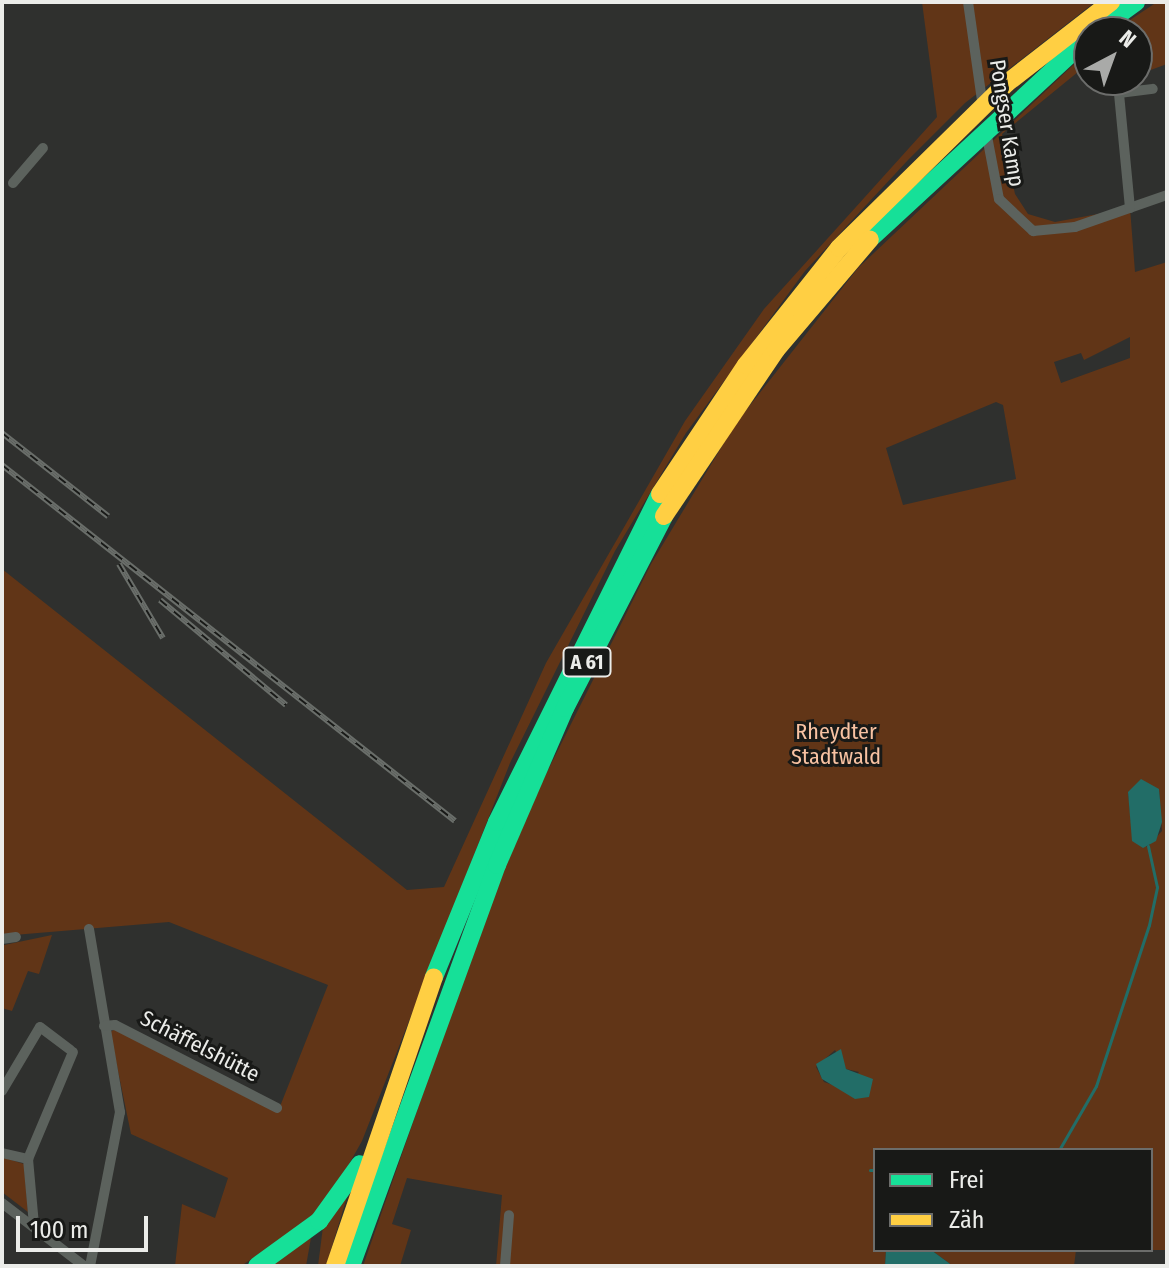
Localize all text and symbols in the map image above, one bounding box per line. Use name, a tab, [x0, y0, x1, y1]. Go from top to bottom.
north arrow	[1073, 16, 1153, 96]
text: N	[1114, 25, 1142, 54]
street label: Pongser Kamp	[984, 58, 1030, 188]
road number: A 61	[561, 646, 613, 678]
park label: Rheydter Stadtwald	[791, 718, 881, 770]
street label: Schäffelshütte	[136, 1005, 264, 1087]
legend	[873, 1148, 1153, 1252]
text: Frei	[949, 1166, 984, 1194]
scale bar	[20, 1200, 152, 1250]
text: Zäh	[949, 1206, 984, 1234]
text: 100 m	[30, 1216, 88, 1244]

